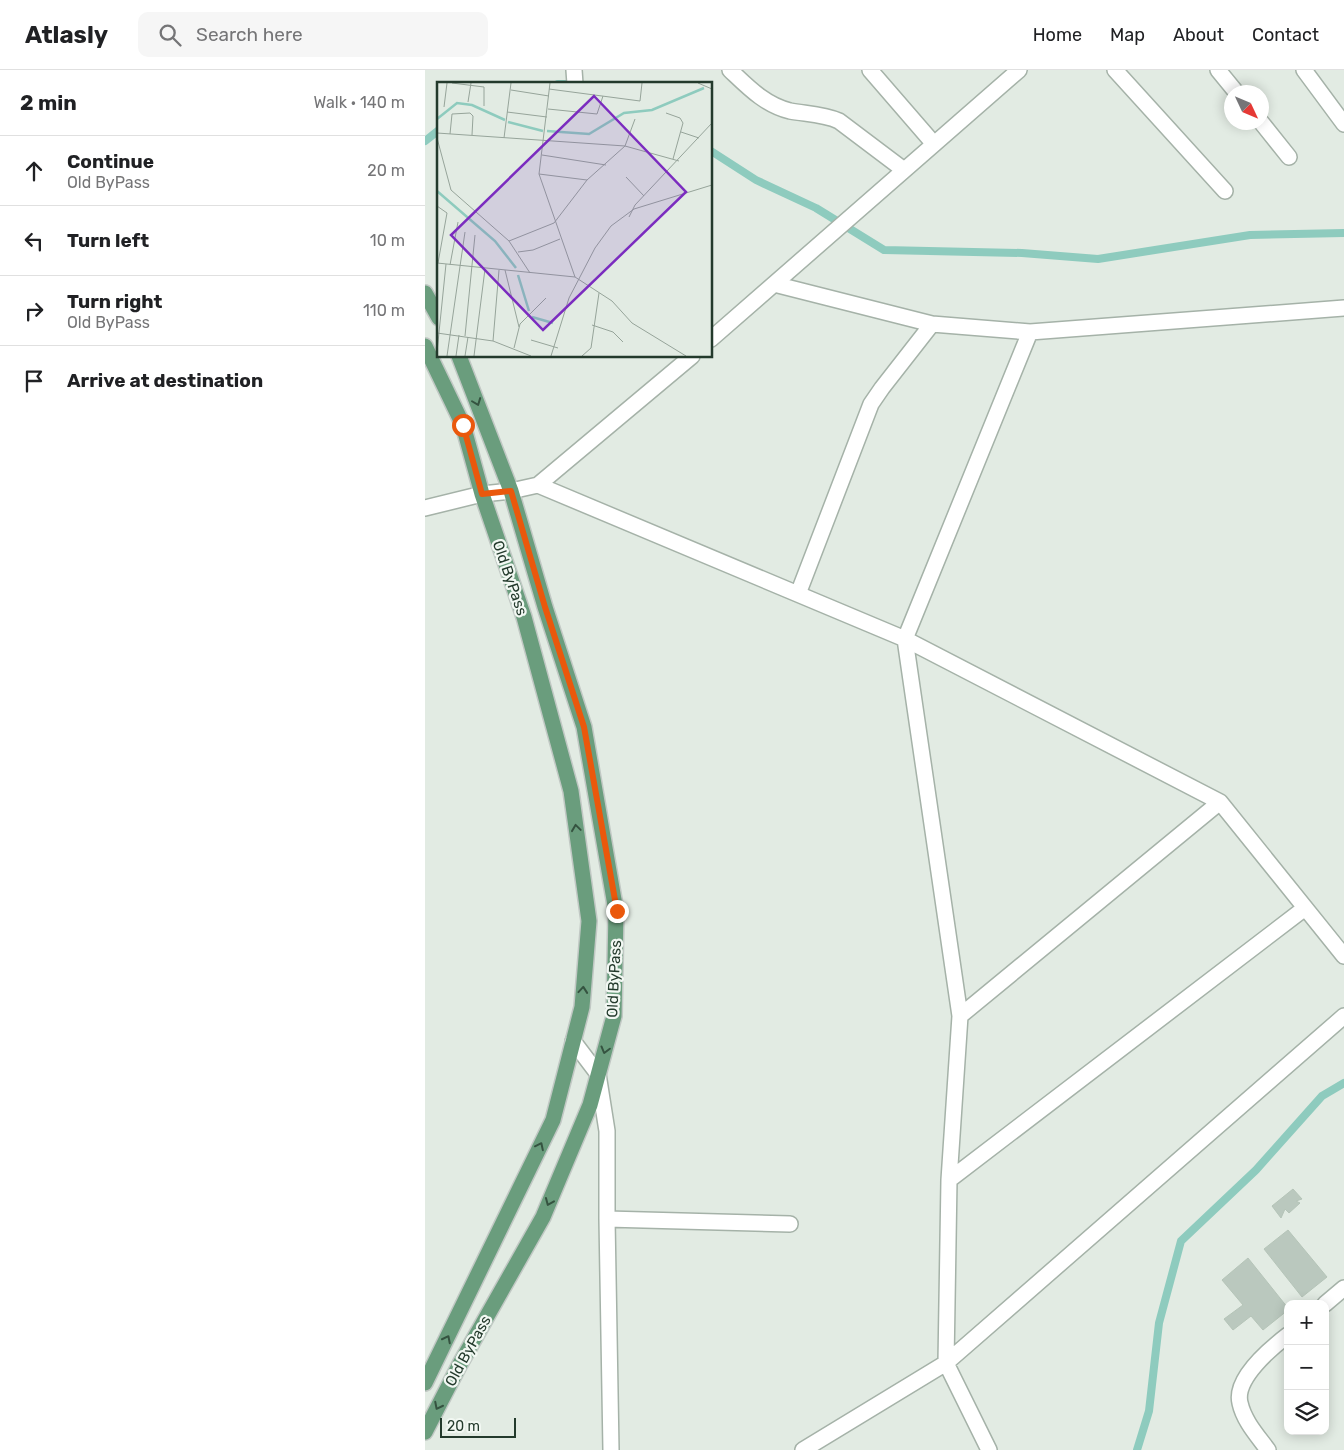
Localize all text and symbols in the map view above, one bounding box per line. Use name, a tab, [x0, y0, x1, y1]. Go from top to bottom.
search box	[138, 12, 488, 57]
text: Atlasly	[25, 21, 108, 49]
icon: search	[156, 21, 184, 49]
text: Search here	[196, 23, 303, 46]
text: Home	[1033, 24, 1082, 46]
text: Map	[1110, 24, 1145, 46]
text: About	[1173, 24, 1224, 46]
text: Contact	[1252, 24, 1319, 46]
inset map	[437, 82, 713, 358]
north arrow	[1224, 85, 1269, 130]
text: 2 min	[20, 90, 77, 115]
text: Walk · 140 m	[314, 93, 405, 112]
text: Continue	[67, 150, 154, 173]
icon: ahead	[20, 157, 48, 185]
text: 20 m	[367, 161, 405, 180]
text: Old ByPass	[67, 173, 150, 192]
icon: left	[20, 227, 48, 255]
text: Turn left	[67, 229, 149, 252]
text: 10 m	[370, 231, 405, 250]
text: Turn right	[67, 290, 162, 313]
icon: right	[20, 297, 48, 325]
text: 110 m	[363, 301, 405, 320]
text: Old ByPass	[67, 313, 150, 332]
icon: arrive	[20, 367, 48, 395]
text: Arrive at destination	[67, 369, 263, 392]
one-way arrow	[471, 397, 481, 405]
route start	[452, 414, 475, 437]
street label: Old ByPass	[489, 538, 531, 618]
one-way arrow	[572, 824, 582, 833]
route end	[606, 900, 629, 923]
street label: Old ByPass	[603, 939, 625, 1018]
one-way arrow	[577, 985, 588, 993]
one-way arrow	[600, 1046, 611, 1055]
one-way arrow	[534, 1142, 545, 1151]
one-way arrow	[545, 1197, 556, 1206]
map controls	[1284, 1300, 1329, 1435]
button: +	[1284, 1300, 1329, 1345]
street label: Old ByPass	[441, 1312, 495, 1389]
one-way arrow	[441, 1336, 451, 1345]
button: −	[1284, 1345, 1329, 1390]
button: layers	[1284, 1390, 1329, 1435]
one-way arrow	[434, 1401, 444, 1410]
scale bar	[440, 1415, 516, 1438]
text: 20 m	[447, 1418, 480, 1435]

